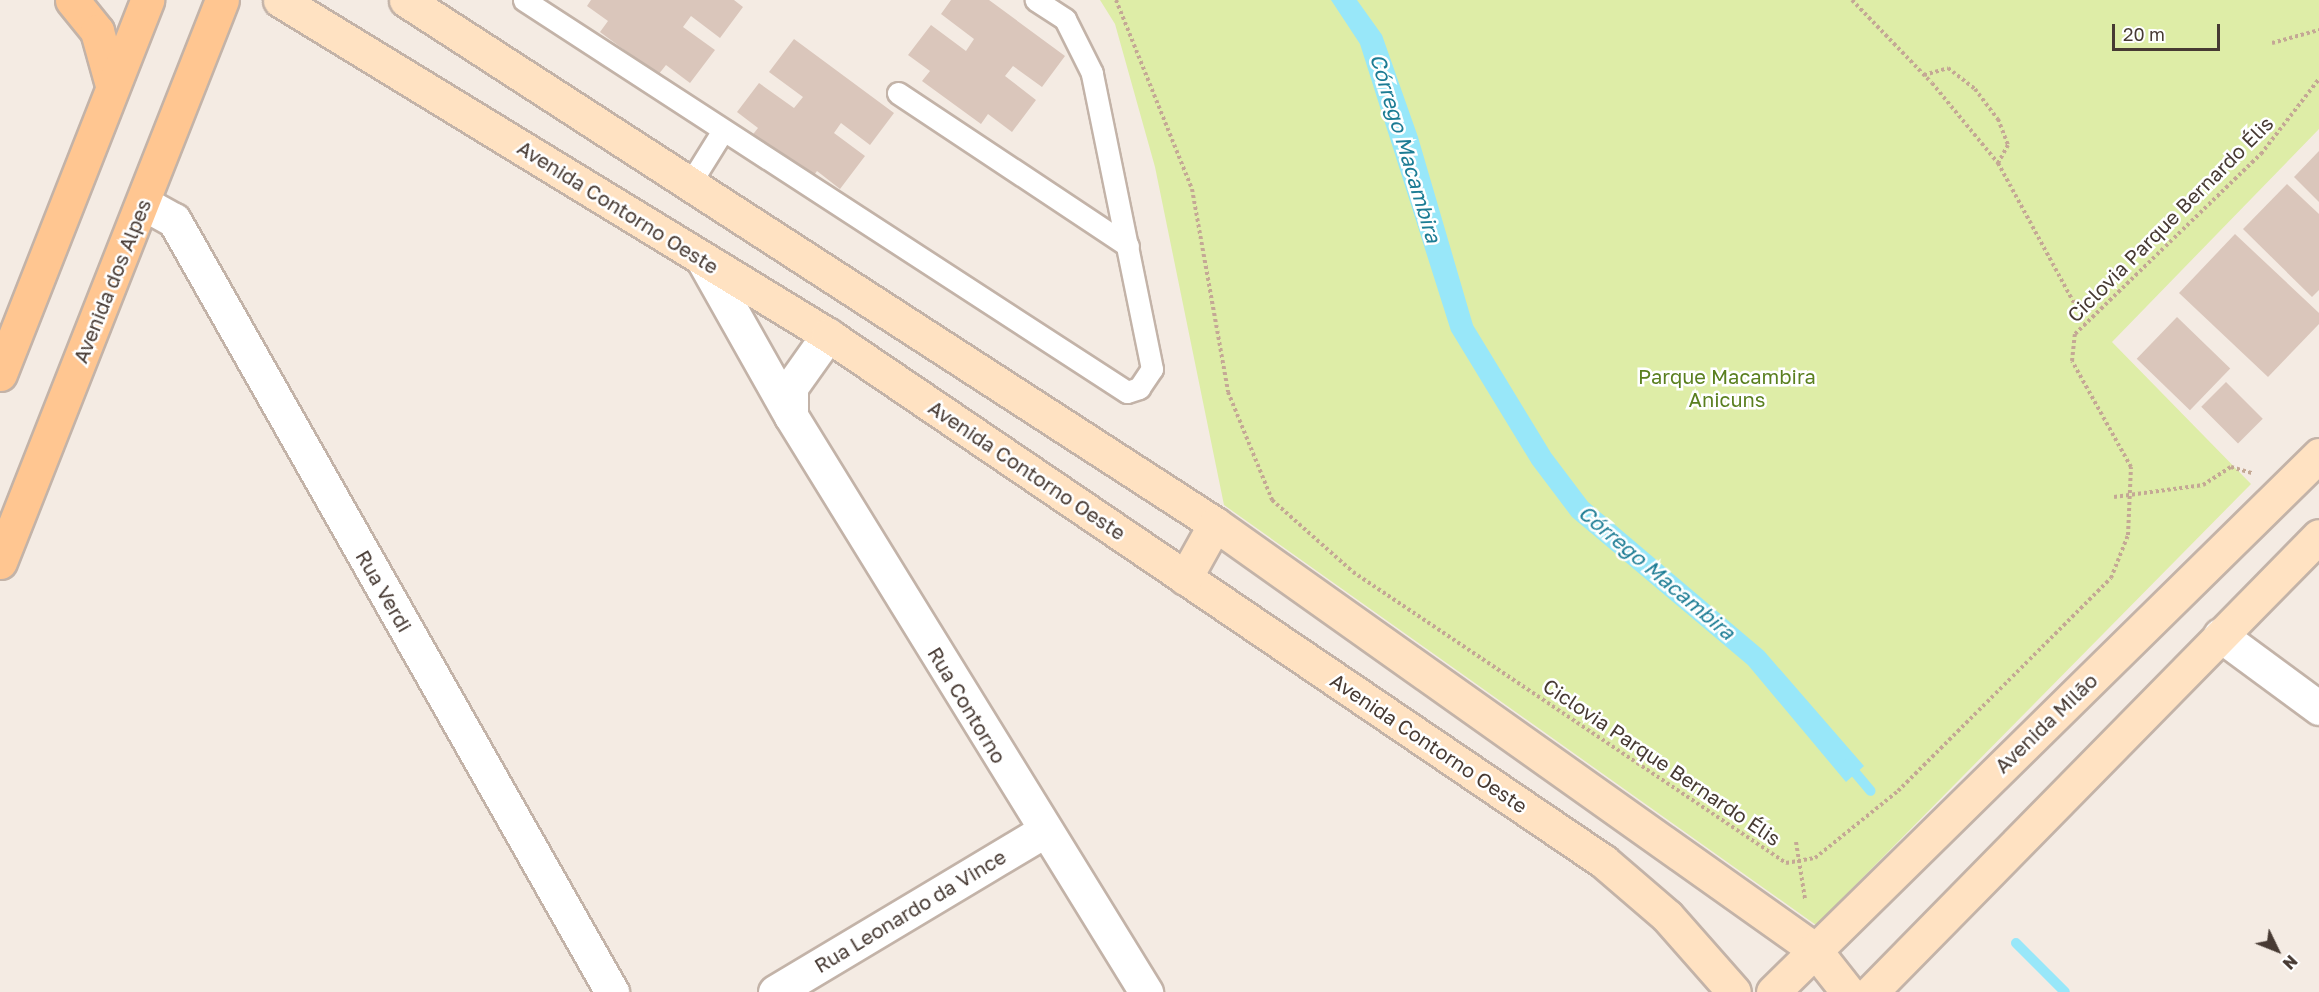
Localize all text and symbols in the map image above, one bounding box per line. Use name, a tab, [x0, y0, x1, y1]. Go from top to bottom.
scale bar	[2115, 12, 2223, 50]
text: 20 m	[2123, 23, 2165, 45]
water label: Córrego Macambira	[1365, 51, 1447, 245]
street label: Ciclovia Parque Bernardo Élis	[2062, 111, 2278, 327]
street label: Avenida Contorno Oeste	[513, 135, 723, 279]
street label: Avenida dos Alpes	[68, 196, 156, 366]
park label: Parque Macambira Anicuns	[1638, 364, 1816, 411]
street label: Avenida Contorno Oeste	[924, 395, 1130, 545]
water label: Córrego Macambira	[1574, 499, 1740, 645]
street label: Rua Verdi	[351, 546, 417, 636]
street label: Rua Contorno	[923, 643, 1011, 767]
street label: Avenida Contorno Oeste	[1326, 668, 1532, 818]
street label: Avenida Milão	[1990, 668, 2102, 778]
street label: Ciclovia Parque Bernardo Élis	[1539, 673, 1785, 851]
street label: Rua Leonardo da Vince	[810, 844, 1010, 978]
north arrow	[2247, 920, 2307, 980]
text: N	[2279, 951, 2302, 974]

